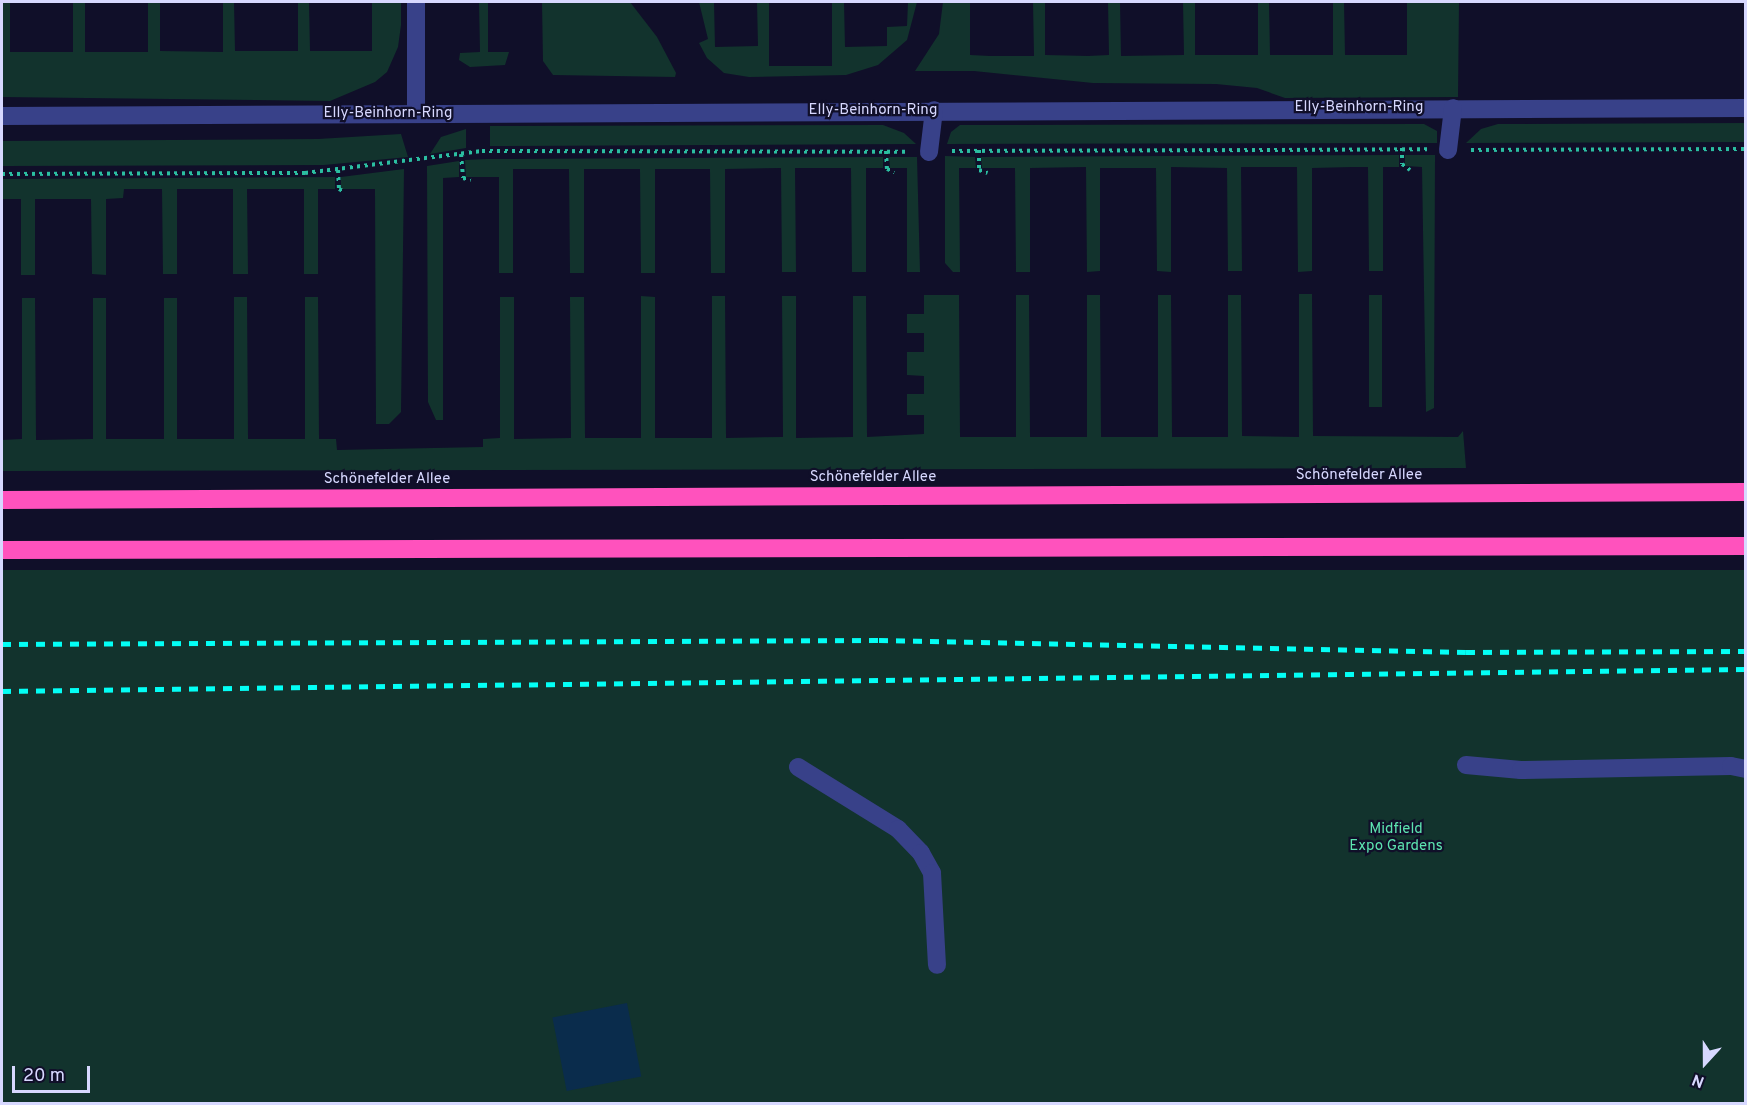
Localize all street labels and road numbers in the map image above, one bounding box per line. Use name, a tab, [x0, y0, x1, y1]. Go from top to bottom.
street label: Elly-Beinhorn-Ring	[1295, 99, 1423, 117]
street label: Elly-Beinhorn-Ring	[809, 102, 937, 120]
street label: Elly-Beinhorn-Ring	[324, 105, 452, 123]
street label: Schönefelder Allee	[1295, 467, 1423, 485]
street label: Schönefelder Allee	[809, 469, 937, 487]
street label: Schönefelder Allee	[323, 471, 451, 489]

